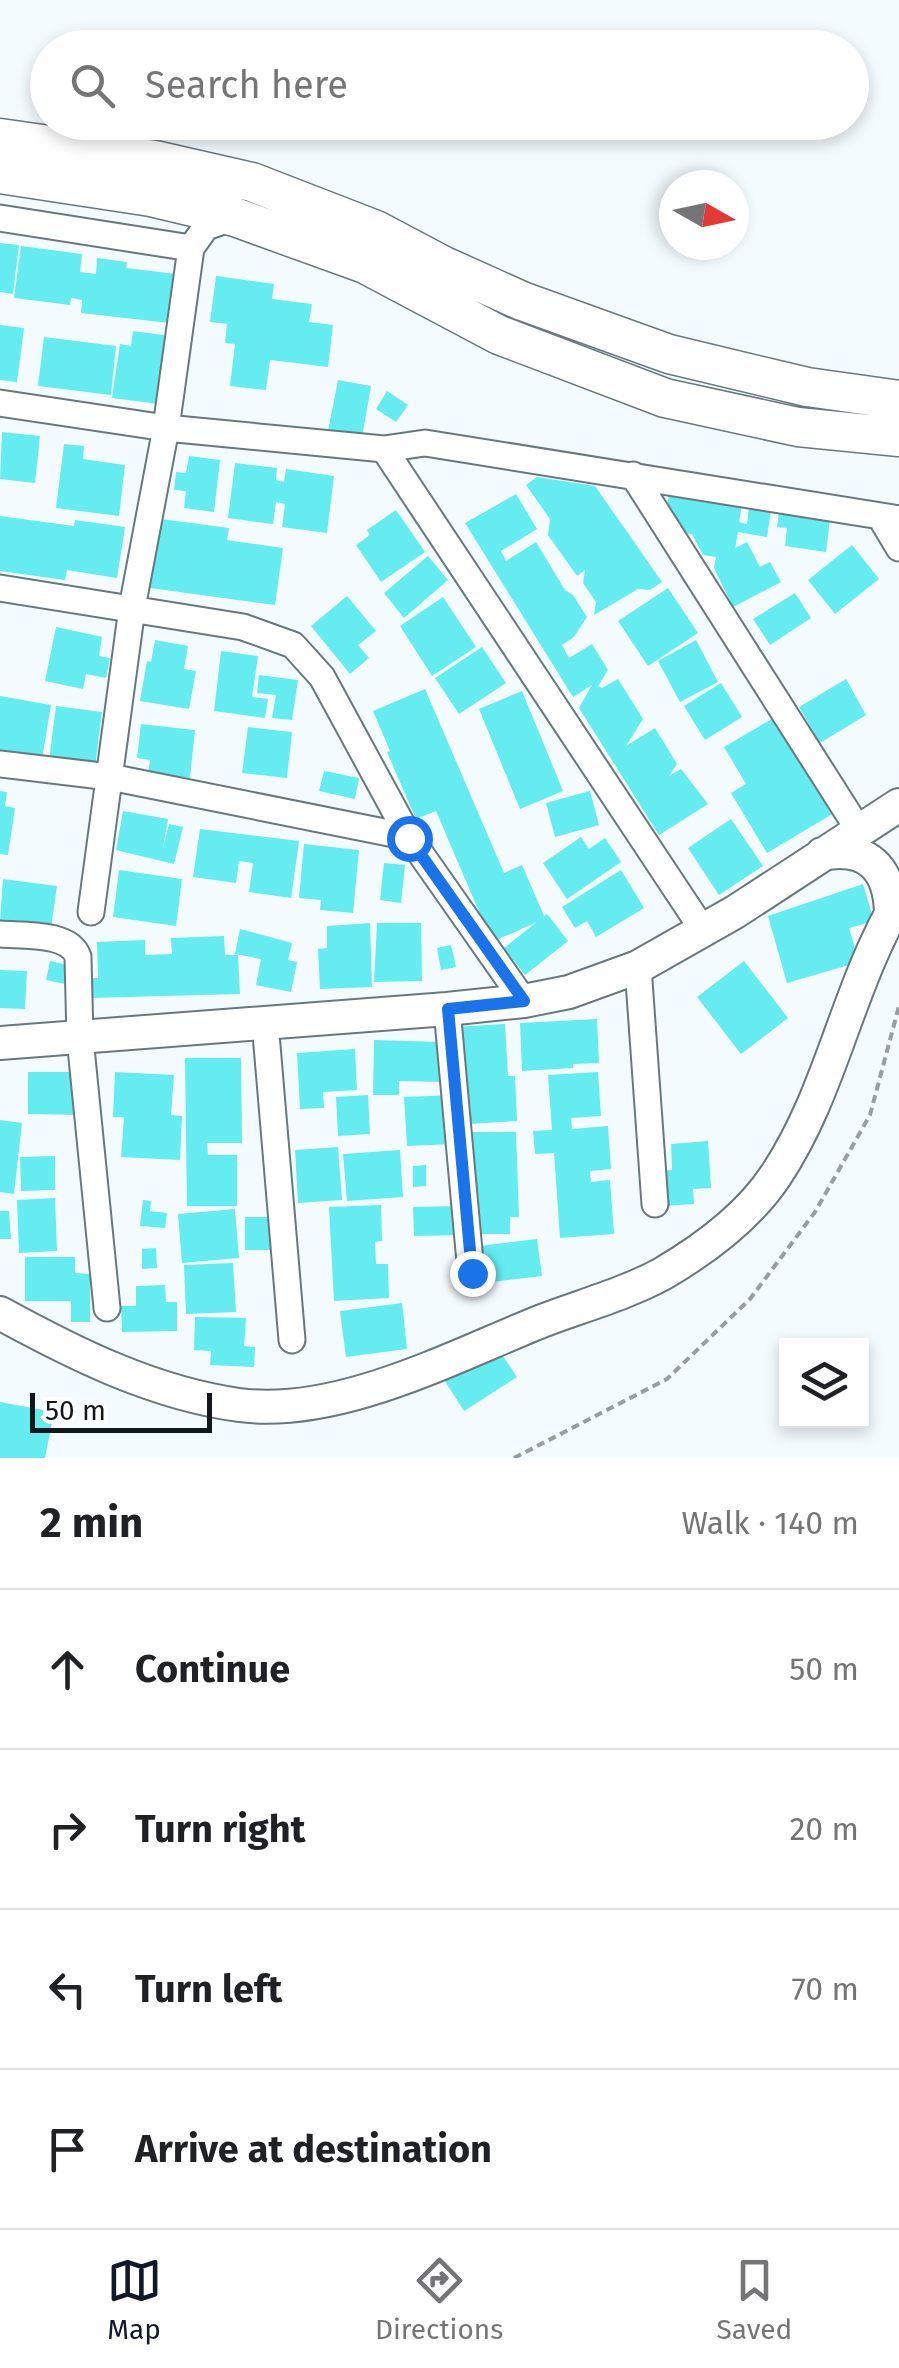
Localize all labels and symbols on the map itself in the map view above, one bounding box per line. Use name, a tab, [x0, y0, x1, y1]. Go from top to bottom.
north arrow	[659, 170, 749, 260]
route start	[387, 816, 433, 862]
route end	[450, 1251, 496, 1297]
scale bar	[30, 1388, 212, 1432]

